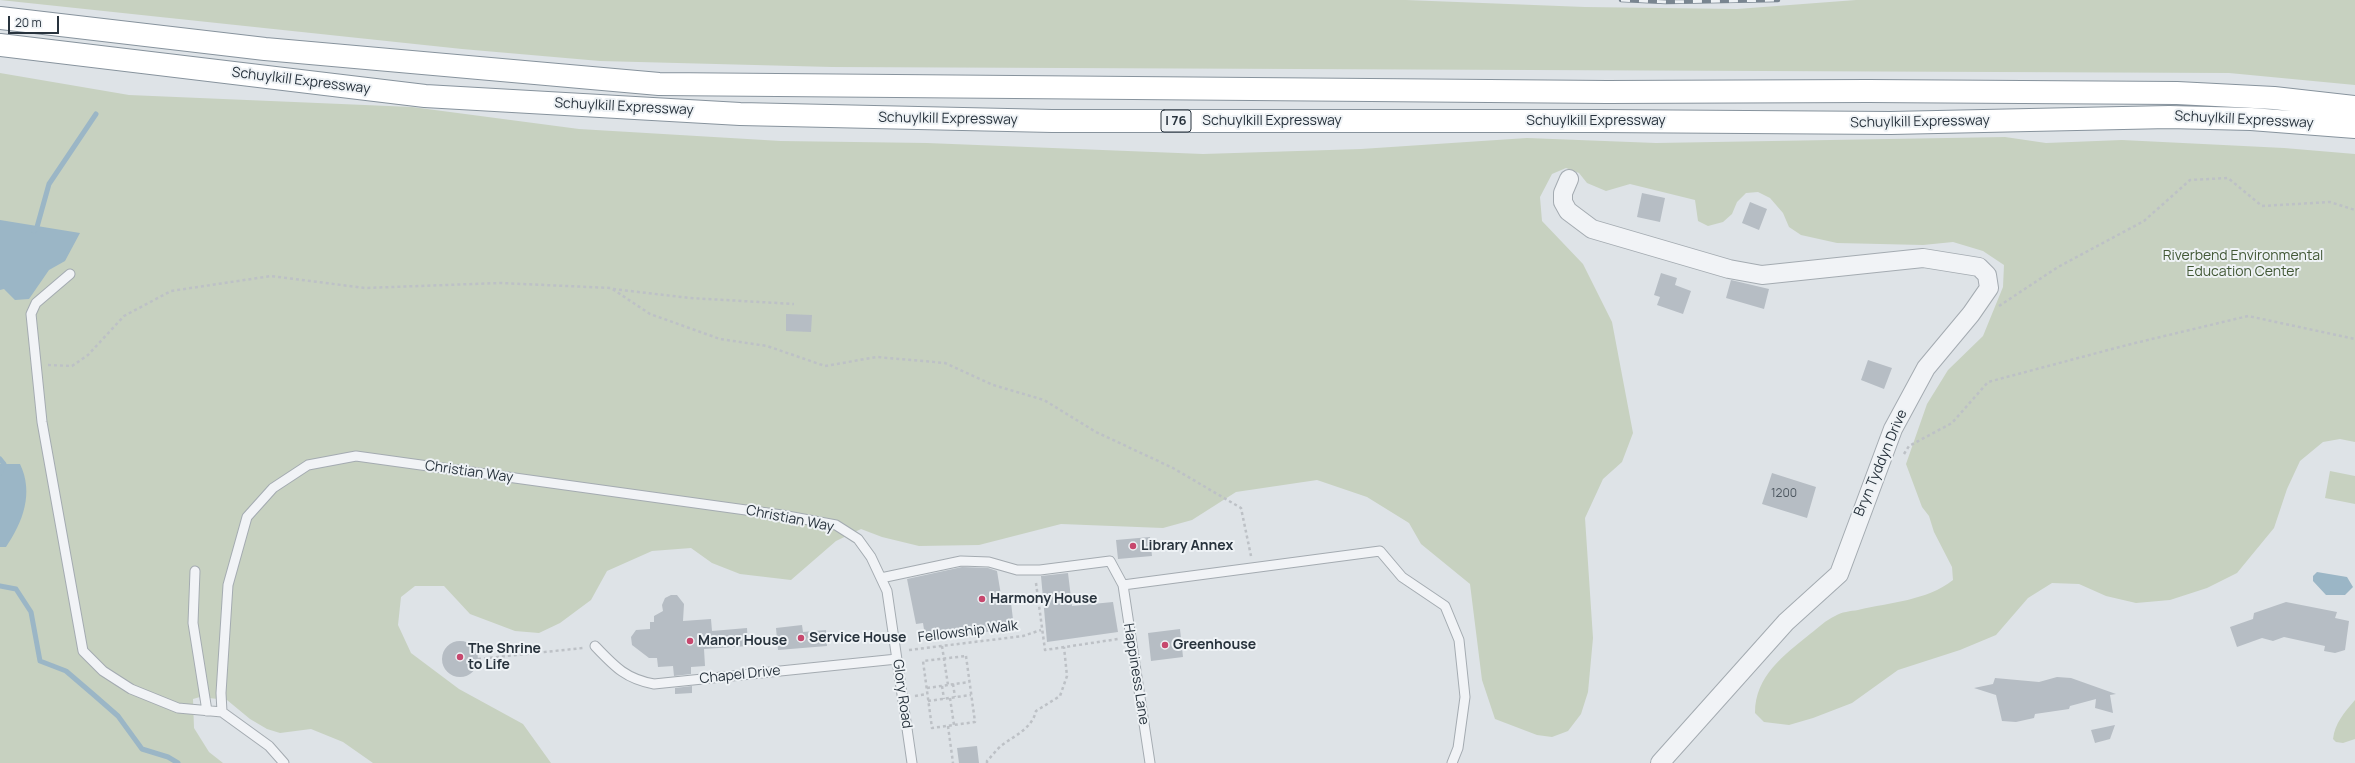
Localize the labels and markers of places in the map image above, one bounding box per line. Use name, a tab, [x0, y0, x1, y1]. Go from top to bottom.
place label: Library Annex	[1141, 538, 1233, 554]
marker: Library Annex	[1128, 541, 1138, 551]
place label: Harmony House	[990, 591, 1098, 607]
marker: Harmony House	[977, 594, 987, 604]
place label: Service House	[809, 630, 906, 646]
place label: Manor House	[698, 633, 787, 649]
marker: Service House	[796, 633, 806, 643]
marker: Manor House	[685, 636, 695, 646]
place label: Greenhouse	[1173, 637, 1256, 653]
marker: Greenhouse	[1160, 640, 1170, 650]
place label: The Shrine to Life	[468, 641, 541, 674]
marker: The Shrine to Life	[455, 652, 465, 662]

